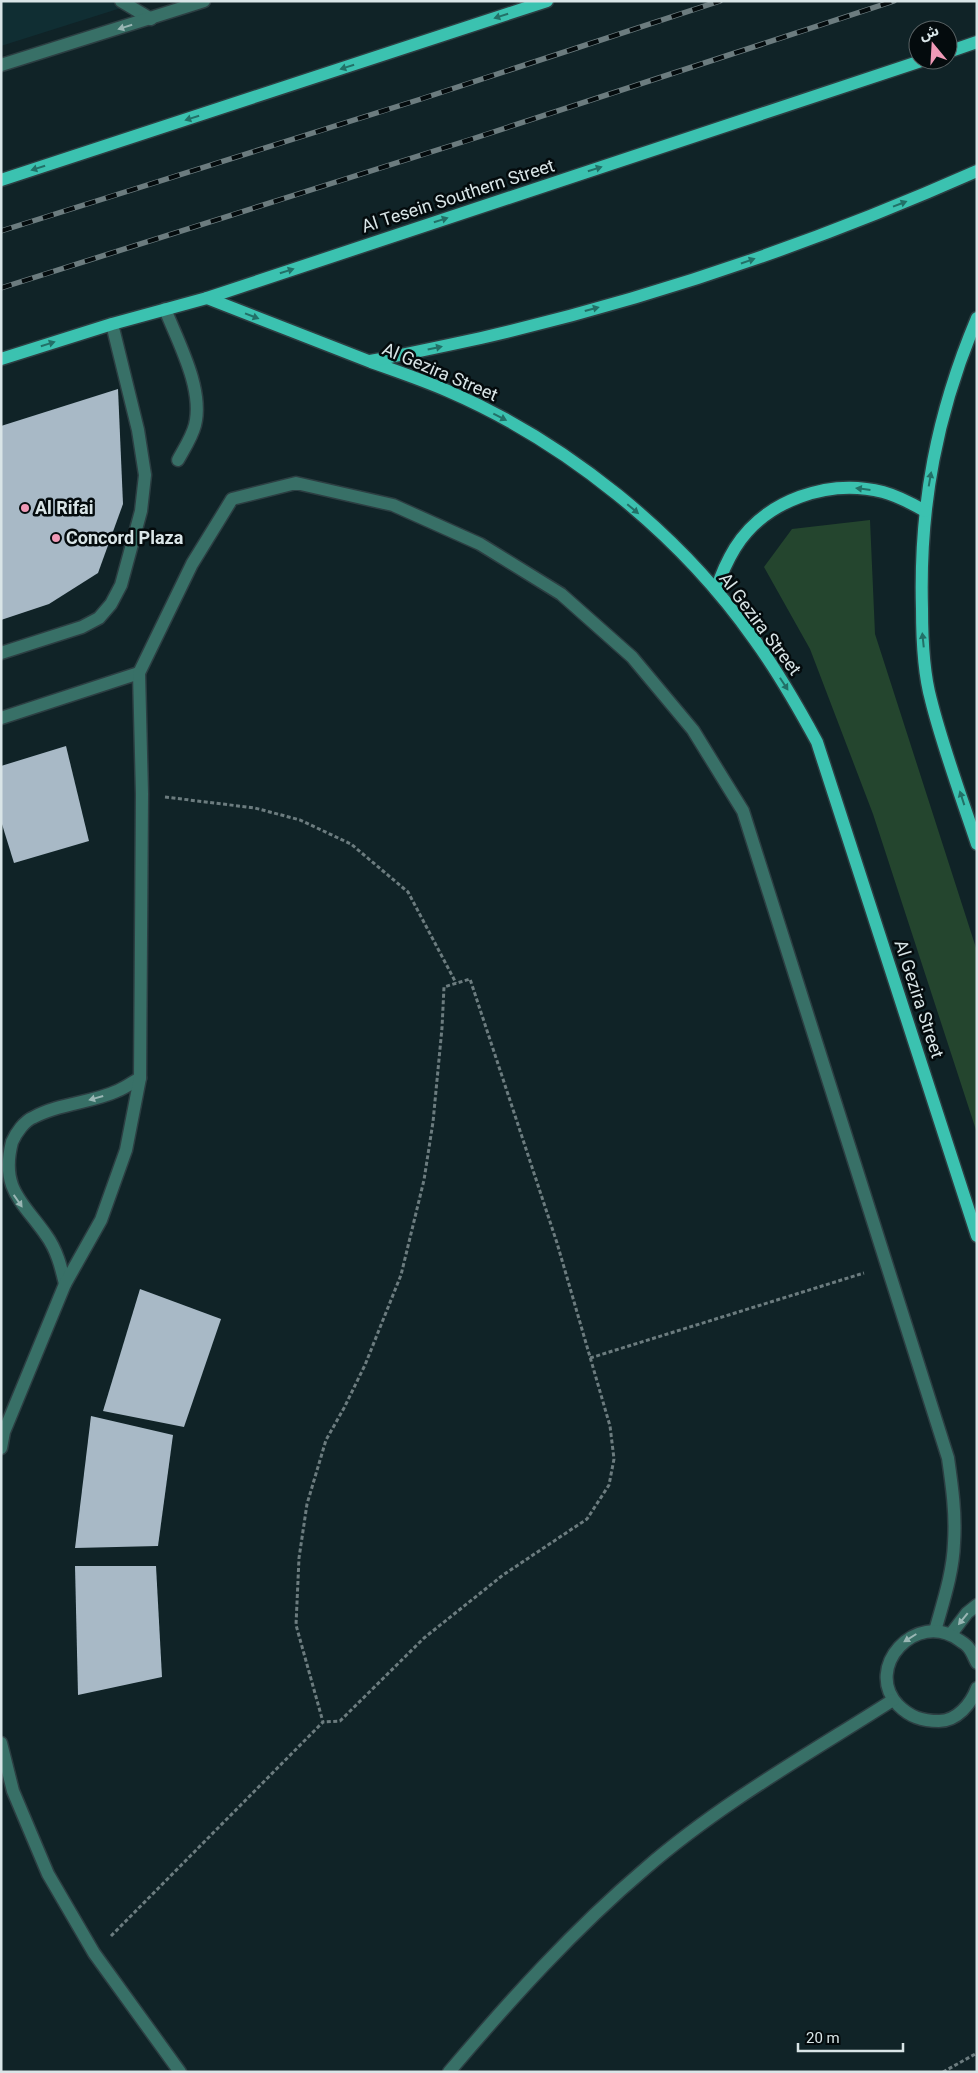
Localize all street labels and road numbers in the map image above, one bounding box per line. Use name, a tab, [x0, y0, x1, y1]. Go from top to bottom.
street label: Al Tesein Southern Street	[359, 154, 557, 237]
street label: Al Gezira Street	[379, 338, 501, 405]
street label: Al Gezira Street	[715, 568, 806, 679]
street label: Al Gezira Street	[890, 937, 949, 1061]

